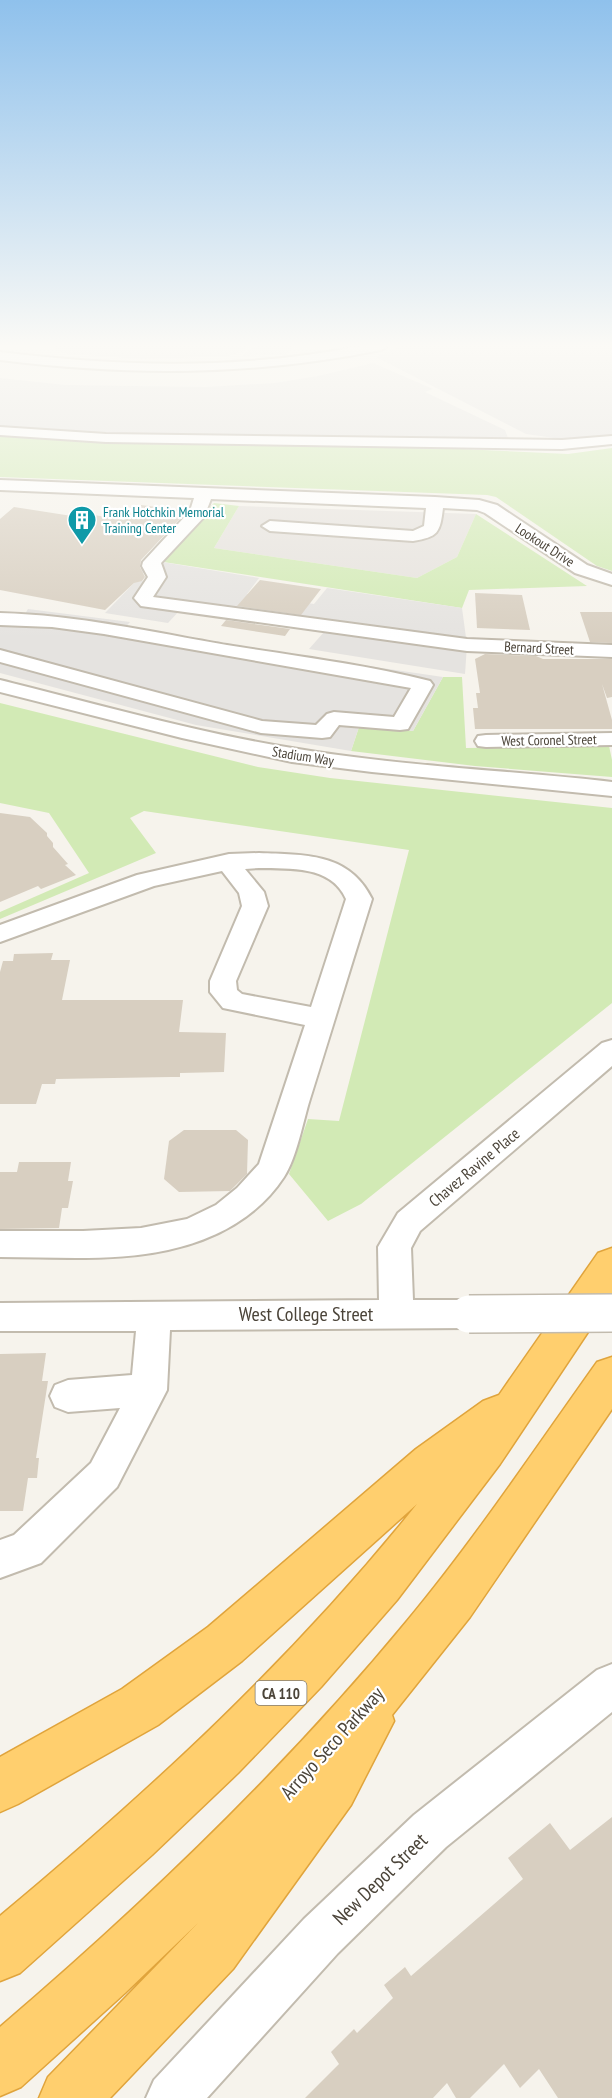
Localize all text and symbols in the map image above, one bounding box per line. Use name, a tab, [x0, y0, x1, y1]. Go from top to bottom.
place label: Frank Hotchkin Memorial Training Center	[103, 503, 225, 537]
building icon: Frank Hotchkin Memorial Training Center	[66, 504, 98, 546]
street label: Lookout Drive	[512, 519, 578, 571]
street label: Bernard Street	[504, 637, 574, 659]
street label: West Coronel Street	[501, 730, 597, 750]
street label: Stadium Way	[271, 742, 336, 770]
street label: Chavez Ravine Place	[425, 1123, 523, 1211]
street label: West College Street	[239, 1301, 374, 1327]
road number: CA 110	[256, 1681, 306, 1705]
street label: Arroyo Seco Parkway	[275, 1681, 390, 1805]
street label: New Depot Street	[327, 1827, 433, 1931]

